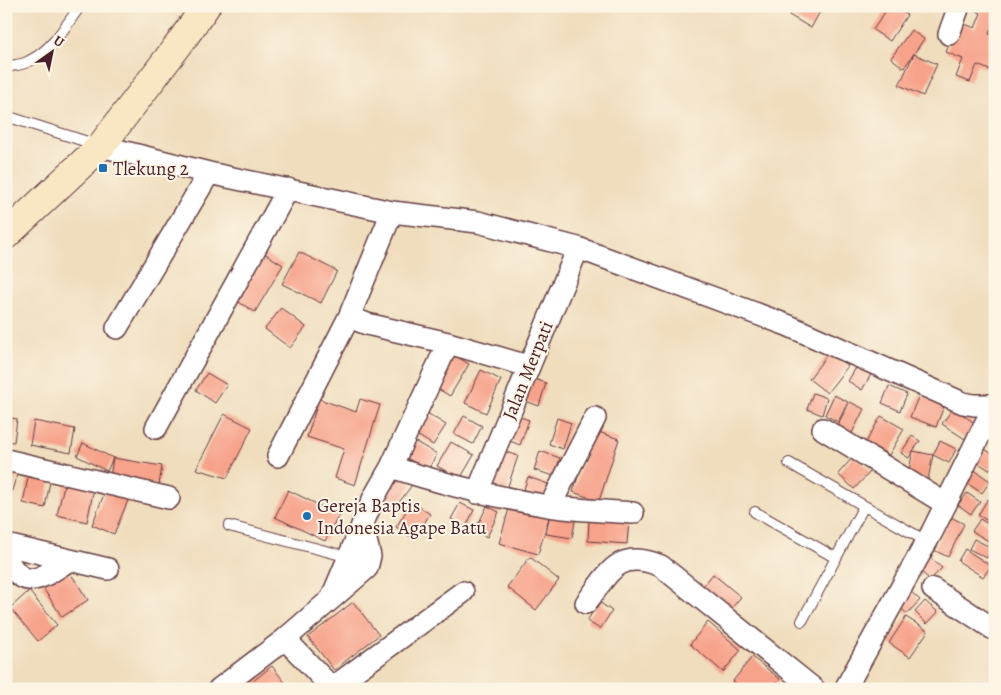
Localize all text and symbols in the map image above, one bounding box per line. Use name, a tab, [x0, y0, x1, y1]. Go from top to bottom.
north arrow	[28, 28, 78, 78]
text: U	[50, 31, 68, 52]
place label: Tlekung 2	[113, 156, 189, 182]
marker: Tlekung 2	[97, 162, 109, 174]
street label: Jalan Merpati	[496, 317, 559, 424]
place label: Gereja Baptis Indonesia Agape Batu	[317, 493, 487, 541]
marker: Gereja Baptis Indonesia Agape Batu	[301, 510, 313, 522]

